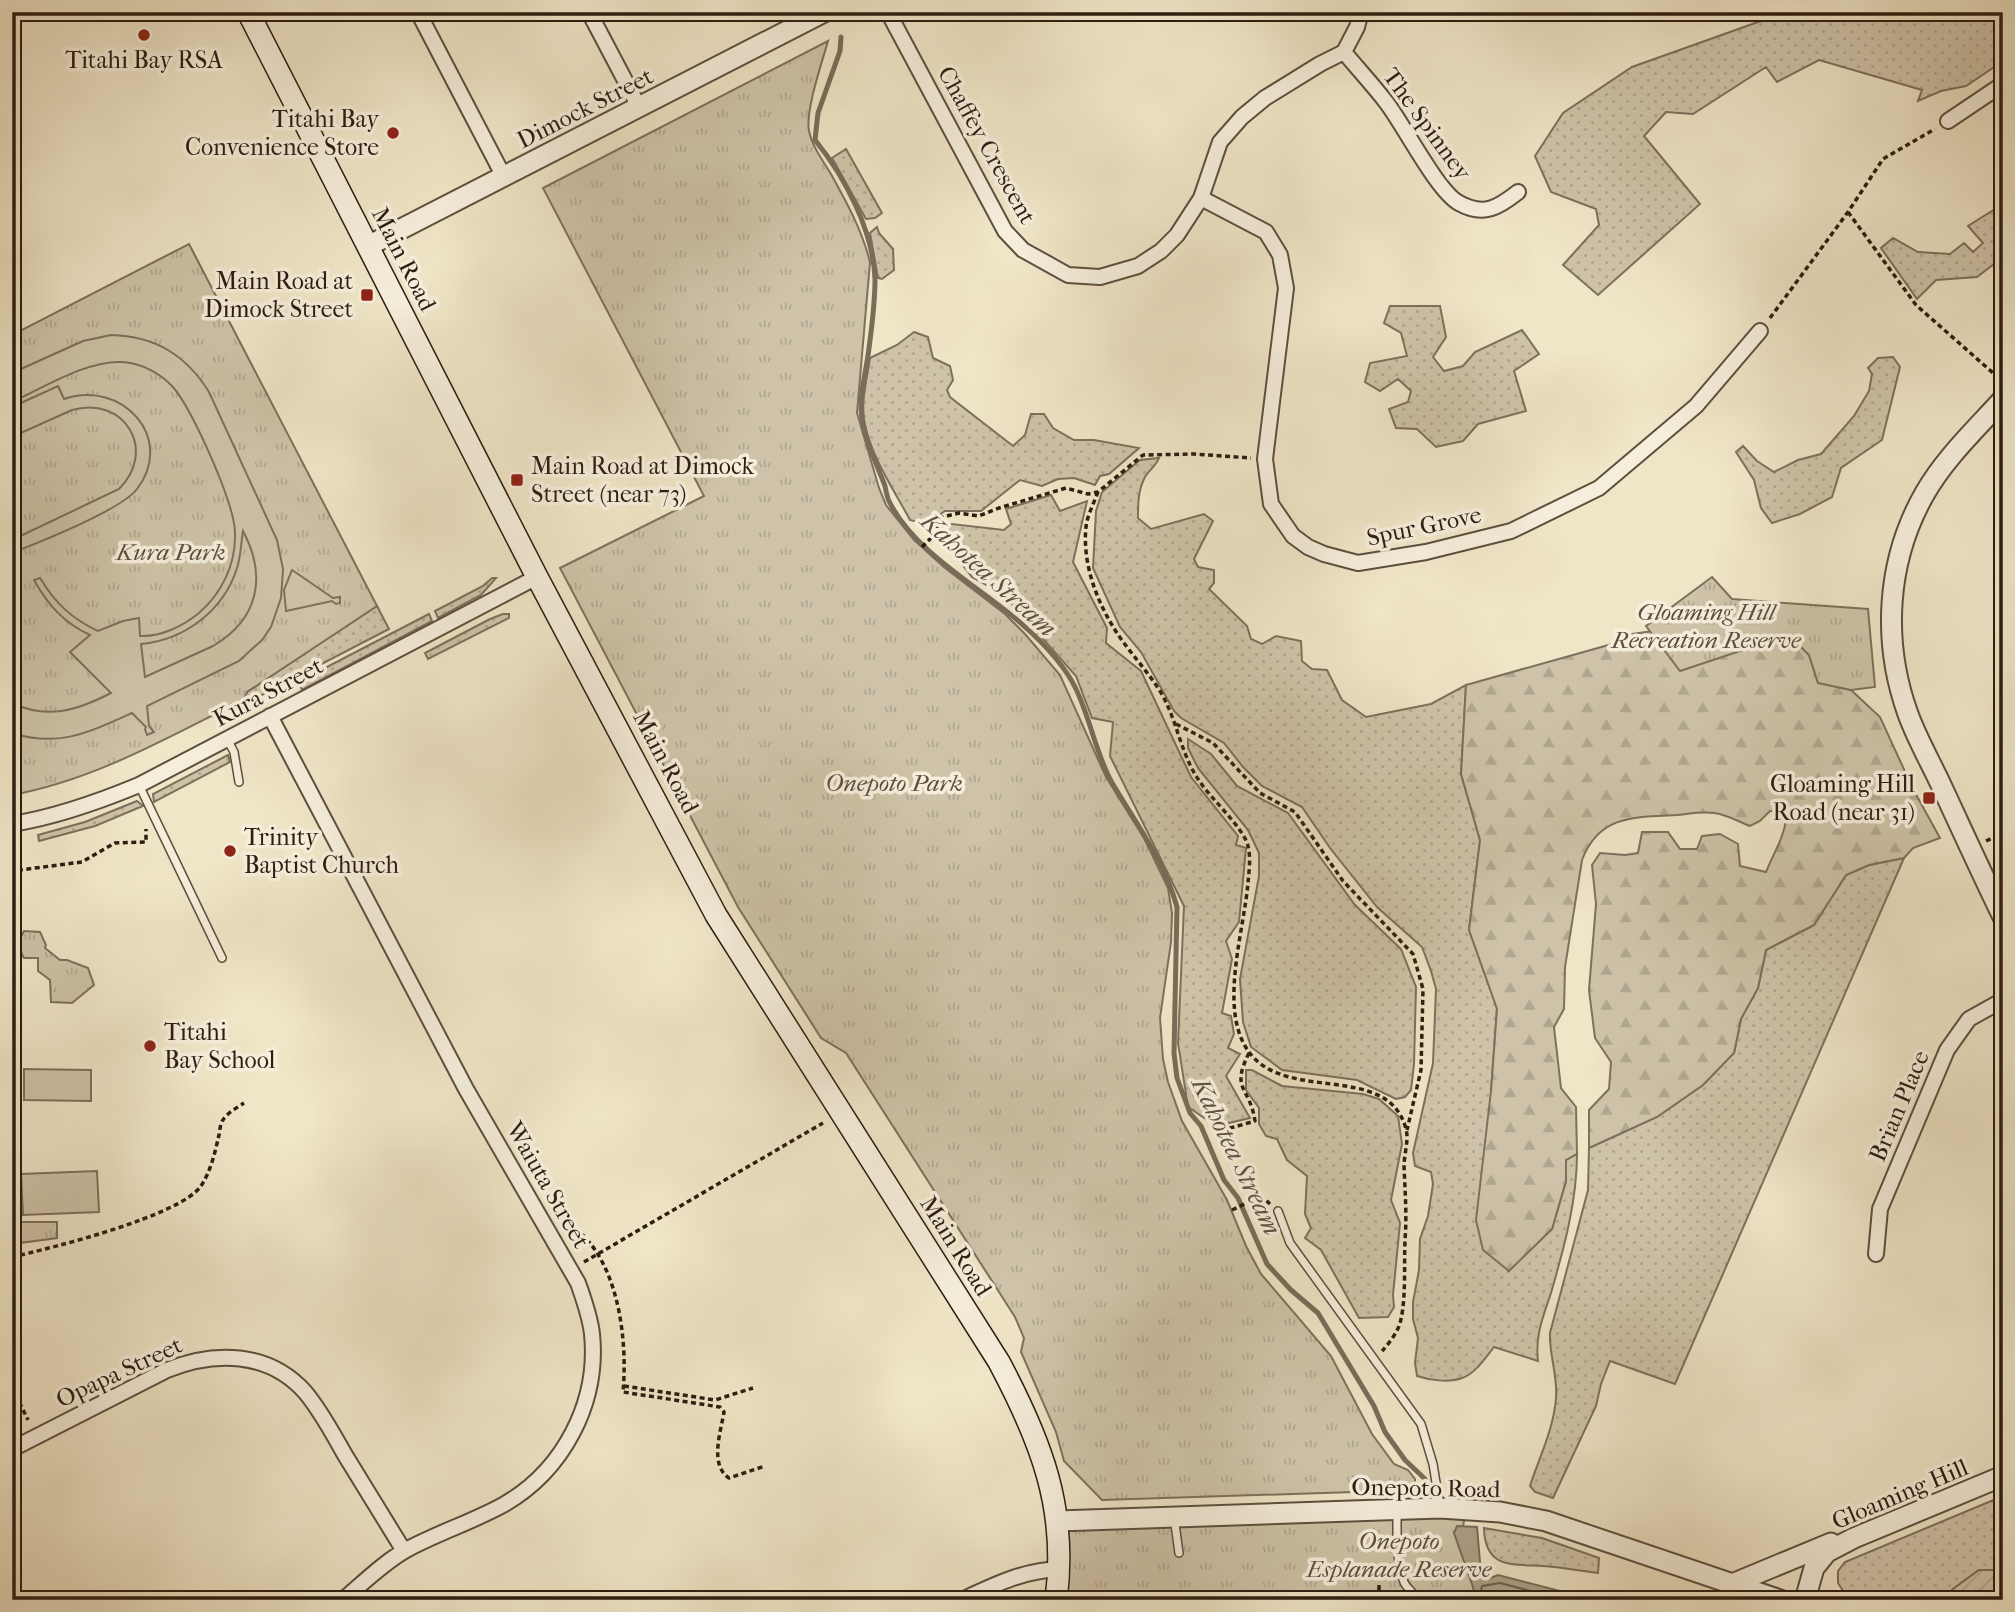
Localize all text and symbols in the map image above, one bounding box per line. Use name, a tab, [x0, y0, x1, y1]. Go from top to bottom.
marker: Titahi Bay RSA	[136, 27, 152, 43]
place label: Titahi Bay RSA	[65, 46, 223, 74]
street label: Chaffey Crescent	[932, 61, 1042, 229]
street label: Dimock Street	[512, 62, 658, 154]
street label: The Spinney	[1377, 63, 1478, 186]
place label: Titahi Bay Convenience Store	[185, 105, 380, 161]
marker: Titahi Bay Convenience Store	[385, 125, 401, 141]
street label: Main Road	[366, 202, 442, 316]
place label: Main Road at Dimock Street	[204, 267, 353, 323]
marker: Main Road at Dimock Street	[359, 287, 375, 303]
place label: Main Road at Dimock Street (near 73)	[531, 452, 755, 508]
marker: Main Road at Dimock Street (near 73)	[509, 472, 525, 488]
street label: Spur Grove	[1364, 500, 1484, 552]
water label: Kahotea Stream	[913, 504, 1063, 643]
park label: Kura Park	[114, 538, 226, 566]
park label: Gloaming Hill Recreation Reserve	[1609, 598, 1802, 654]
street label: Kura Street	[208, 651, 328, 733]
street label: Main Road	[627, 706, 705, 819]
park label: Onepoto Park	[825, 769, 963, 797]
place label: Gloaming Hill Road (near 31)	[1770, 770, 1915, 826]
marker: Gloaming Hill Road (near 31)	[1921, 790, 1937, 806]
place label: Trinity Baptist Church	[244, 823, 399, 879]
marker: Trinity Baptist Church	[222, 843, 238, 859]
place label: Titahi Bay School	[164, 1018, 276, 1074]
marker: Titahi Bay School	[142, 1038, 158, 1054]
street label: Brian Place	[1863, 1046, 1935, 1166]
water label: Kahotea Stream	[1184, 1070, 1288, 1240]
street label: Waiuta Street	[500, 1116, 596, 1254]
street label: Main Road	[914, 1191, 998, 1302]
street label: Opapa Street	[51, 1330, 187, 1413]
street label: Gloaming Hill	[1828, 1453, 1973, 1535]
street label: Onepoto Road	[1351, 1473, 1502, 1503]
park label: Onepoto Esplanade Reserve	[1305, 1527, 1493, 1583]

